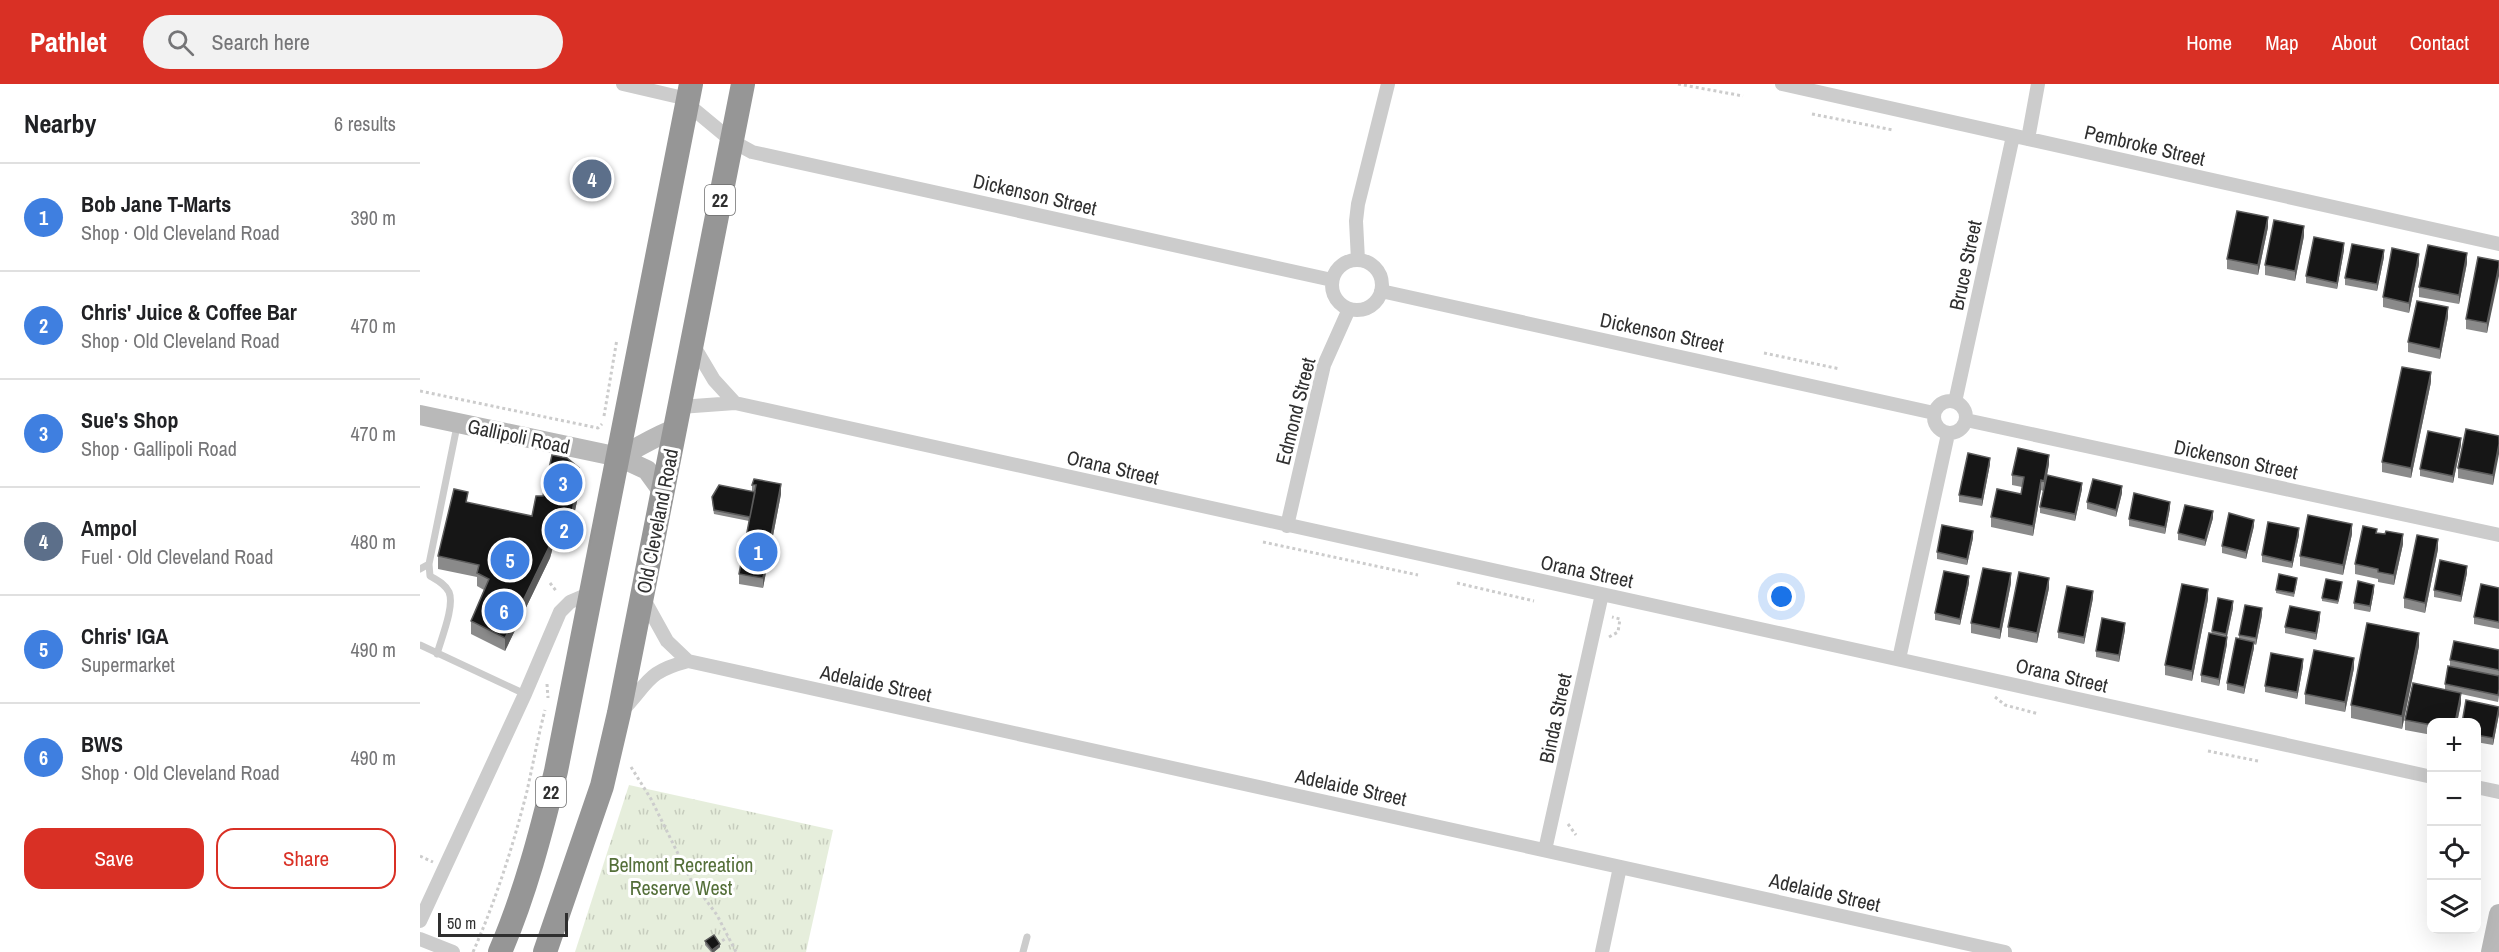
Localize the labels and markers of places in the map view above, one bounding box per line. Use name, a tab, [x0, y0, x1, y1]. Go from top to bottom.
pin: 4	[572, 156, 612, 202]
pin: 3	[544, 460, 582, 506]
pin: 2	[544, 508, 584, 552]
pin: 1	[738, 530, 778, 574]
pin: 5	[490, 538, 530, 582]
pin: 6	[484, 588, 524, 634]

